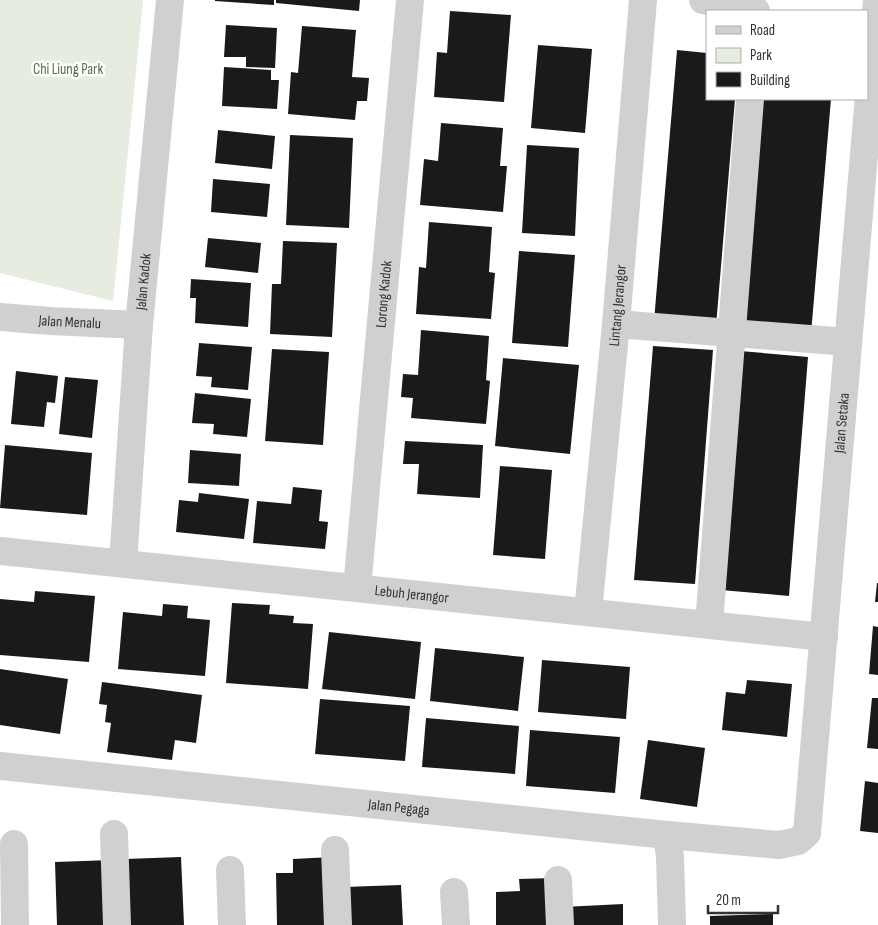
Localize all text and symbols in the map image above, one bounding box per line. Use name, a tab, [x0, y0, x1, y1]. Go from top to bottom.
legend	[706, 10, 868, 100]
text: Road	[750, 21, 775, 40]
text: Park	[750, 46, 772, 65]
park label: Chi Liung Park	[33, 60, 103, 79]
text: Building	[750, 71, 790, 90]
street label: Jalan Kadok	[131, 252, 156, 312]
street label: Lorong Kadok	[371, 260, 396, 329]
street label: Lintang Jerangor	[605, 263, 631, 347]
street label: Jalan Menalu	[37, 311, 101, 333]
street label: Jalan Setaka	[830, 392, 854, 455]
street label: Lebuh Jerangor	[374, 581, 450, 608]
street label: Jalan Pegaga	[366, 795, 431, 820]
scale bar	[708, 882, 778, 914]
text: 20 m	[716, 891, 741, 910]

